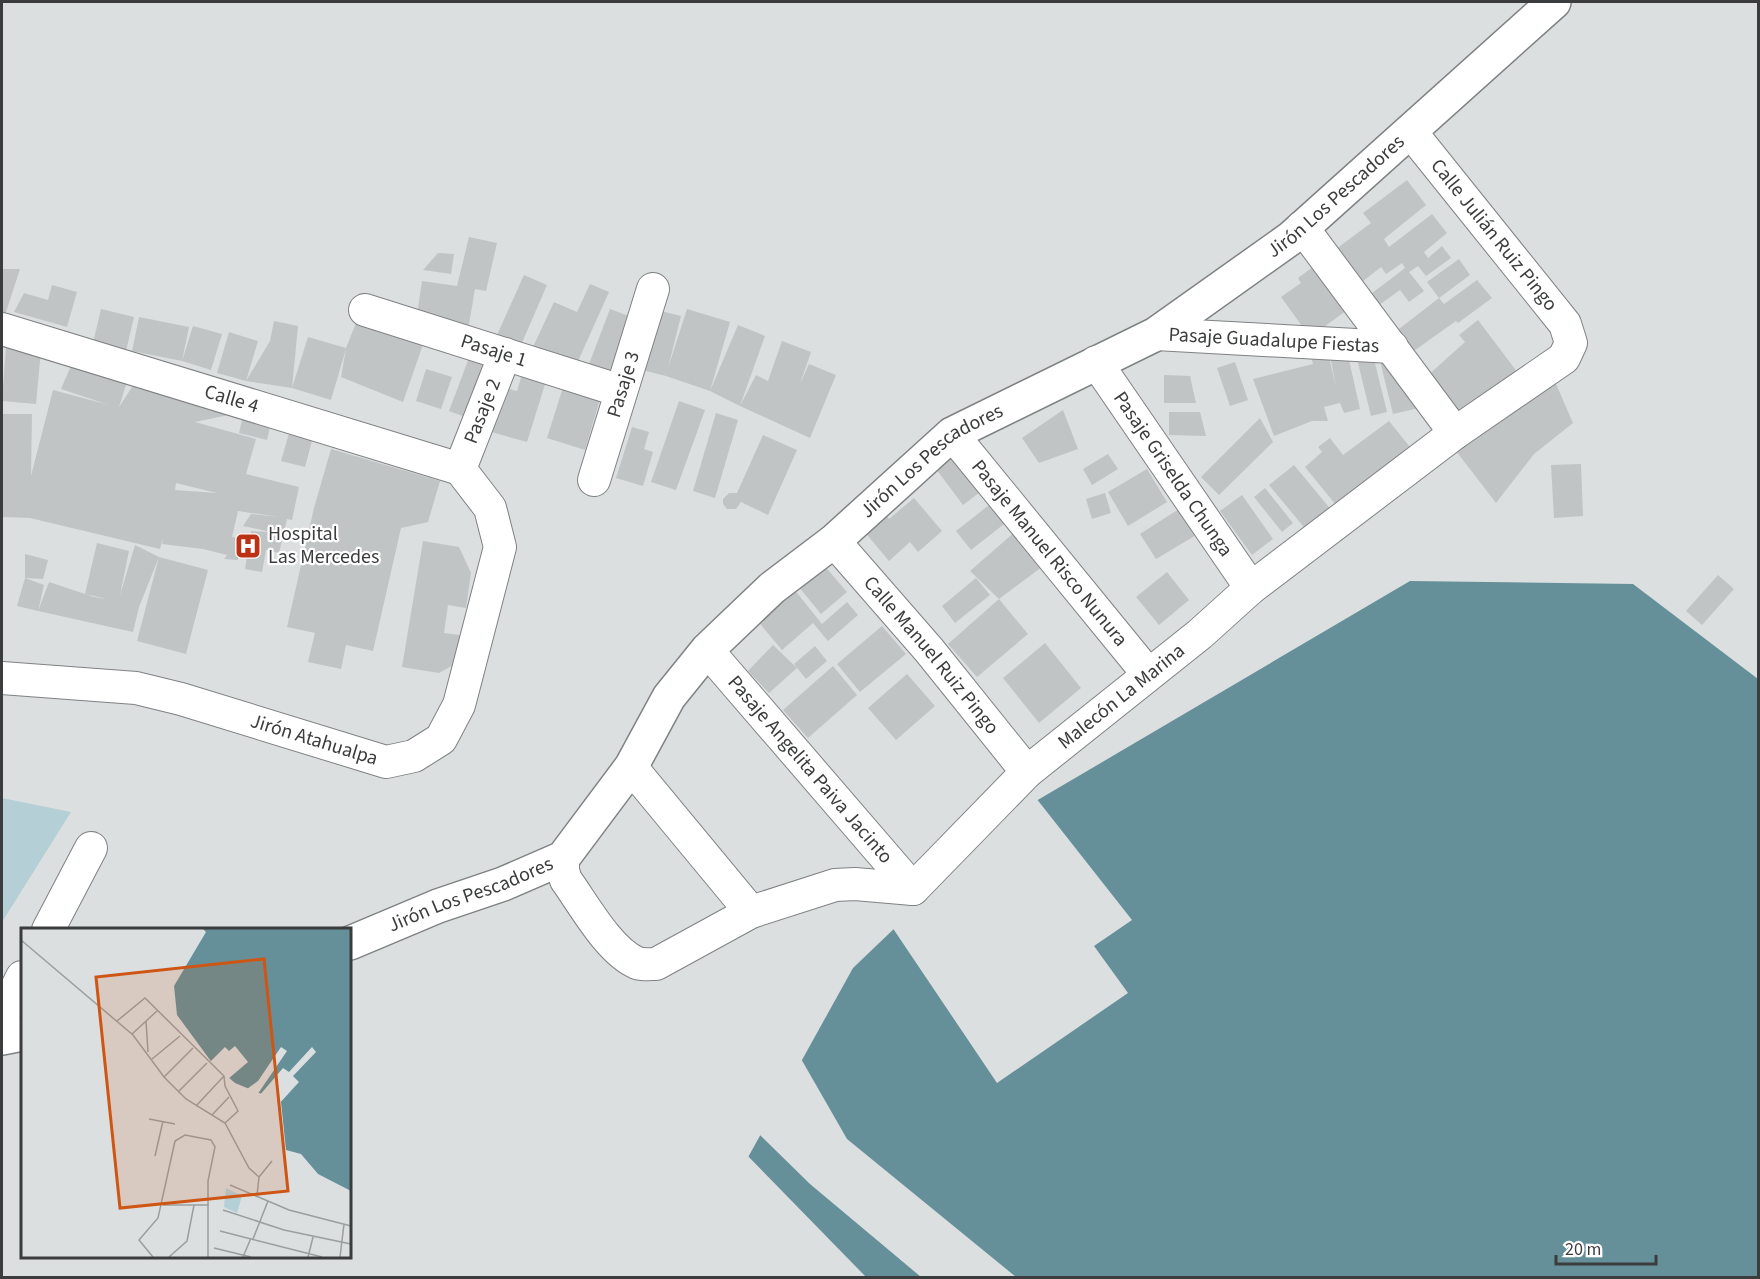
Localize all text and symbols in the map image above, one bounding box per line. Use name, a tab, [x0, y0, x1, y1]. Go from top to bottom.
street label: Jirón Los Pescadores	[1261, 128, 1411, 265]
street label: Calle Julián Ruiz Pingo	[1424, 153, 1564, 317]
street label: Pasaje Guadalupe Fiestas	[1168, 321, 1380, 360]
street label: Pasaje 1	[457, 327, 530, 374]
street label: Pasaje 3	[600, 348, 647, 421]
street label: Pasaje 2	[457, 375, 508, 448]
street label: Calle 4	[201, 378, 262, 421]
street label: Pasaje Griselda Chunga	[1106, 386, 1240, 562]
street label: Jirón Los Pescadores	[854, 397, 1008, 525]
street label: Pasaje Manuel Risco Nunura	[965, 454, 1134, 653]
place label: Hospital Las Mercedes	[268, 520, 379, 571]
hospital icon: Hospital Las Mercedes	[233, 531, 263, 561]
street label: Calle Manuel Ruiz Pingo	[857, 570, 1006, 740]
street label: Malecón La Marina	[1052, 637, 1191, 756]
street label: Pasaje Angelita Paiva Jacinto	[721, 669, 899, 870]
street label: Jirón Atahualpa	[247, 707, 381, 773]
street label: Jirón Los Pescadores	[384, 850, 558, 939]
inset map	[21, 928, 351, 1258]
scale bar	[1556, 1228, 1656, 1266]
text: 20 m	[1565, 1237, 1601, 1262]

